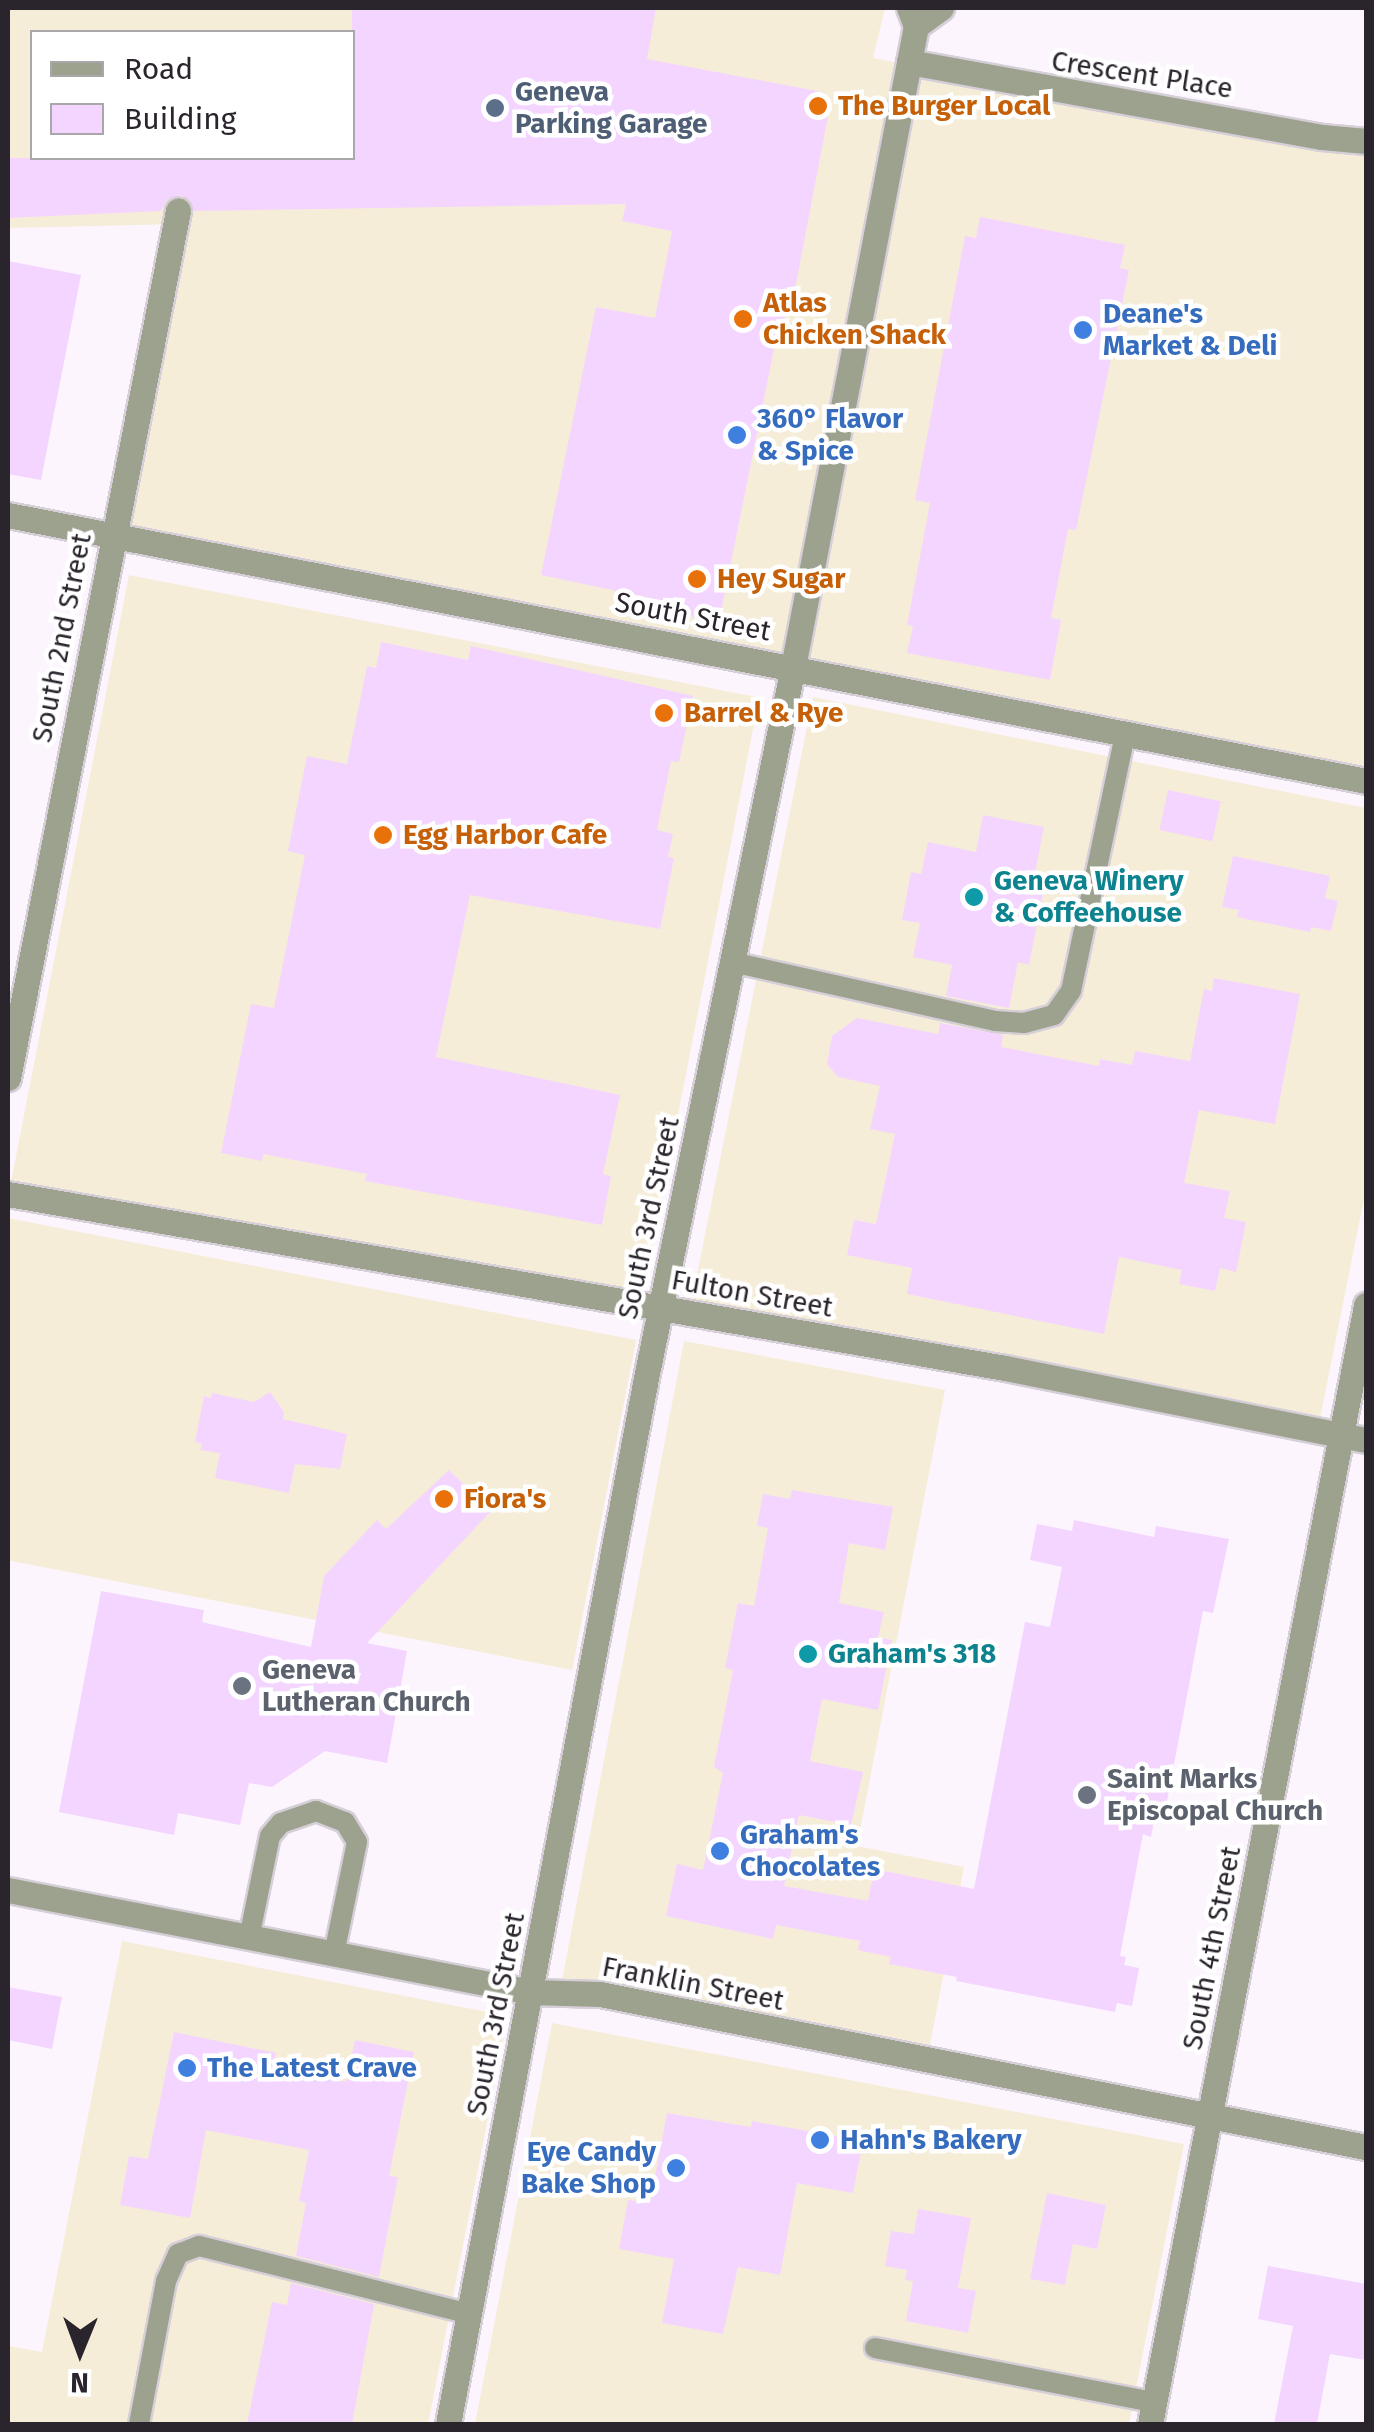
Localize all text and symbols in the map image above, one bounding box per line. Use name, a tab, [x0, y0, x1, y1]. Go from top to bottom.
legend	[30, 30, 355, 160]
street label: Crescent Place	[1049, 44, 1235, 106]
text: Road	[124, 51, 193, 87]
place label: Geneva Parking Garage	[515, 75, 707, 141]
place label: The Burger Local	[838, 89, 1050, 123]
marker: The Burger Local	[807, 95, 829, 117]
marker: Geneva Parking Garage	[484, 97, 506, 119]
text: Building	[124, 101, 236, 137]
place label: Atlas Chicken Shack	[763, 286, 946, 352]
place label: Deane's Market & Deli	[1103, 297, 1277, 363]
marker: Atlas Chicken Shack	[732, 308, 754, 330]
marker: Deane's Market & Deli	[1072, 319, 1094, 341]
place label: 360° Flavor & Spice	[757, 402, 903, 468]
marker: 360° Flavor & Spice	[726, 424, 748, 446]
street label: South 2nd Street	[25, 531, 99, 745]
place label: Hey Sugar	[717, 562, 845, 596]
marker: Hey Sugar	[686, 568, 708, 590]
street label: South Street	[612, 585, 774, 649]
place label: Barrel & Rye	[684, 696, 844, 730]
marker: Barrel & Rye	[653, 702, 675, 724]
place label: Egg Harbor Cafe	[403, 818, 607, 852]
marker: Egg Harbor Cafe	[372, 824, 394, 846]
place label: Geneva Winery & Coffeehouse	[994, 864, 1184, 930]
marker: Geneva Winery & Coffeehouse	[963, 886, 985, 908]
street label: South 3rd Street	[611, 1114, 687, 1322]
street label: Fulton Street	[669, 1263, 835, 1325]
place label: Fiora's	[464, 1482, 546, 1516]
marker: Fiora's	[433, 1488, 455, 1510]
place label: Graham's 318	[828, 1637, 996, 1671]
marker: Graham's 318	[797, 1643, 819, 1665]
place label: Geneva Lutheran Church	[262, 1653, 471, 1719]
marker: Geneva Lutheran Church	[231, 1675, 253, 1697]
place label: Saint Marks Episcopal Church	[1107, 1762, 1323, 1828]
marker: Saint Marks Episcopal Church	[1076, 1784, 1098, 1806]
place label: Graham's Chocolates	[740, 1818, 880, 1884]
marker: Graham's Chocolates	[709, 1840, 731, 1862]
street label: South 4th Street	[1176, 1843, 1248, 2053]
street label: South 3rd Street	[460, 1910, 532, 2118]
street label: Franklin Street	[599, 1950, 787, 2018]
place label: The Latest Crave	[207, 2051, 417, 2085]
marker: The Latest Crave	[176, 2057, 198, 2079]
place label: Hahn's Bakery	[840, 2123, 1021, 2157]
marker: Hahn's Bakery	[809, 2129, 831, 2151]
place label: Eye Candy Bake Shop	[521, 2135, 656, 2201]
marker: Eye Candy Bake Shop	[665, 2157, 687, 2179]
north arrow	[30, 2302, 130, 2402]
text: N	[70, 2366, 89, 2399]

